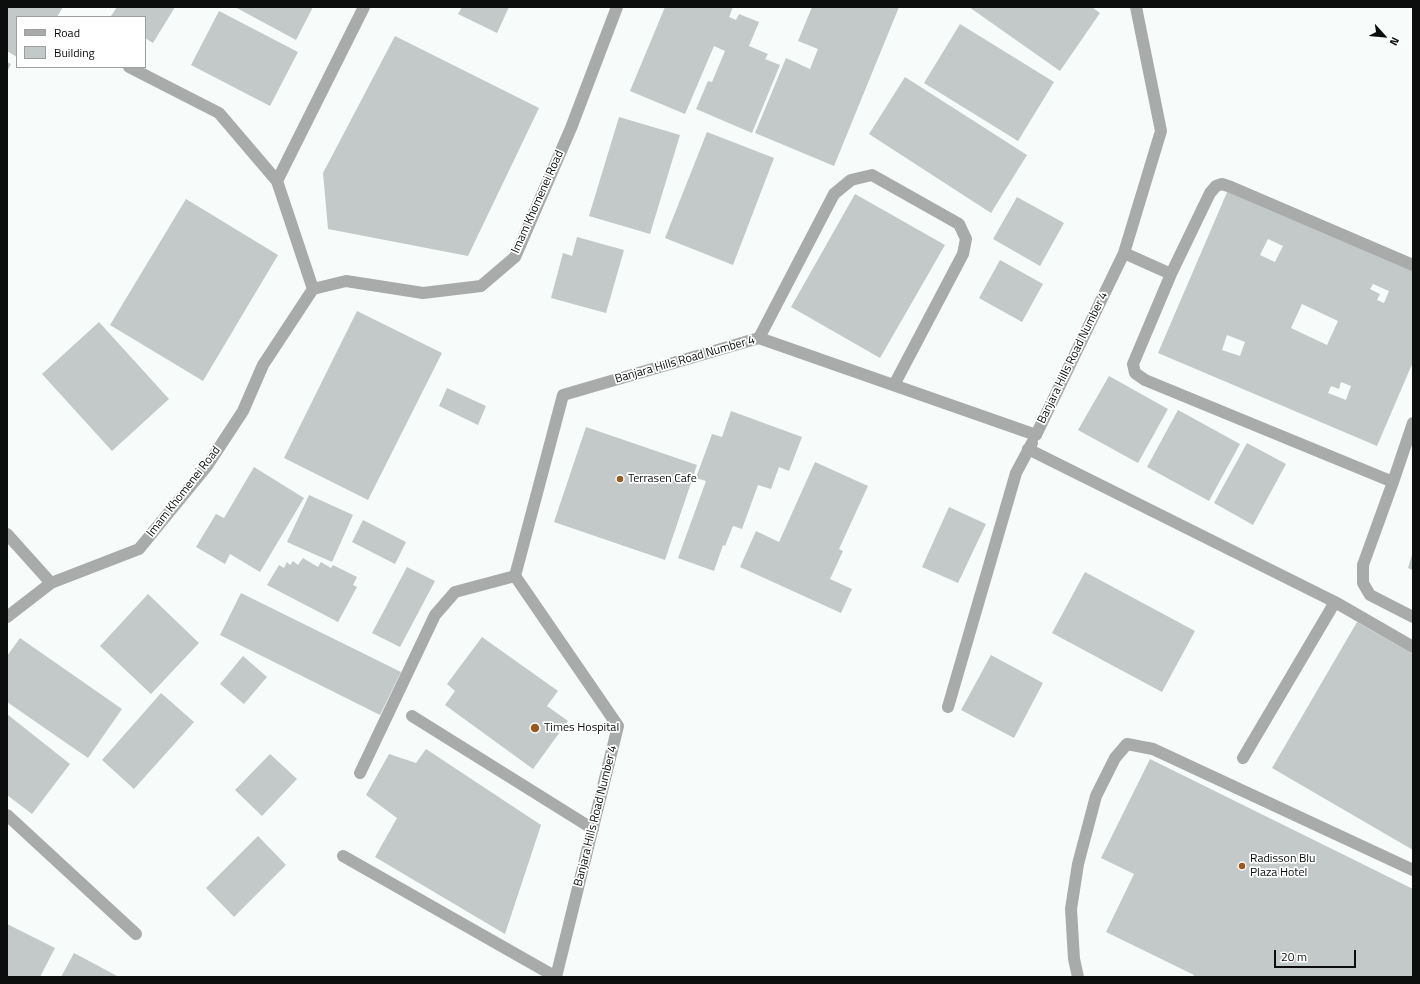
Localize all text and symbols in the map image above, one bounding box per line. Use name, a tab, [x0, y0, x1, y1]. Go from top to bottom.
legend	[16, 16, 146, 68]
north arrow	[1364, 16, 1404, 56]
text: Road	[54, 23, 80, 42]
text: N	[1386, 34, 1404, 48]
text: Building	[54, 43, 95, 62]
street label: Imam Khomenei Road	[509, 148, 567, 256]
street label: Banjara Hills Road Number 4	[1035, 290, 1111, 426]
street label: Banjara Hills Road Number 4	[613, 333, 757, 387]
street label: Imam Khomenei Road	[144, 444, 224, 540]
place label: Terrasen Cafe	[628, 472, 697, 486]
marker: Terrasen Cafe	[615, 474, 625, 484]
place label: Times Hospital	[544, 721, 619, 735]
marker: Times Hospital	[529, 722, 541, 734]
street label: Banjara Hills Road Number 4	[571, 744, 621, 888]
place label: Radisson Blu Plaza Hotel	[1250, 852, 1315, 880]
marker: Radisson Blu Plaza Hotel	[1237, 861, 1247, 871]
scale bar	[1276, 942, 1358, 968]
text: 20 m	[1281, 947, 1307, 966]

